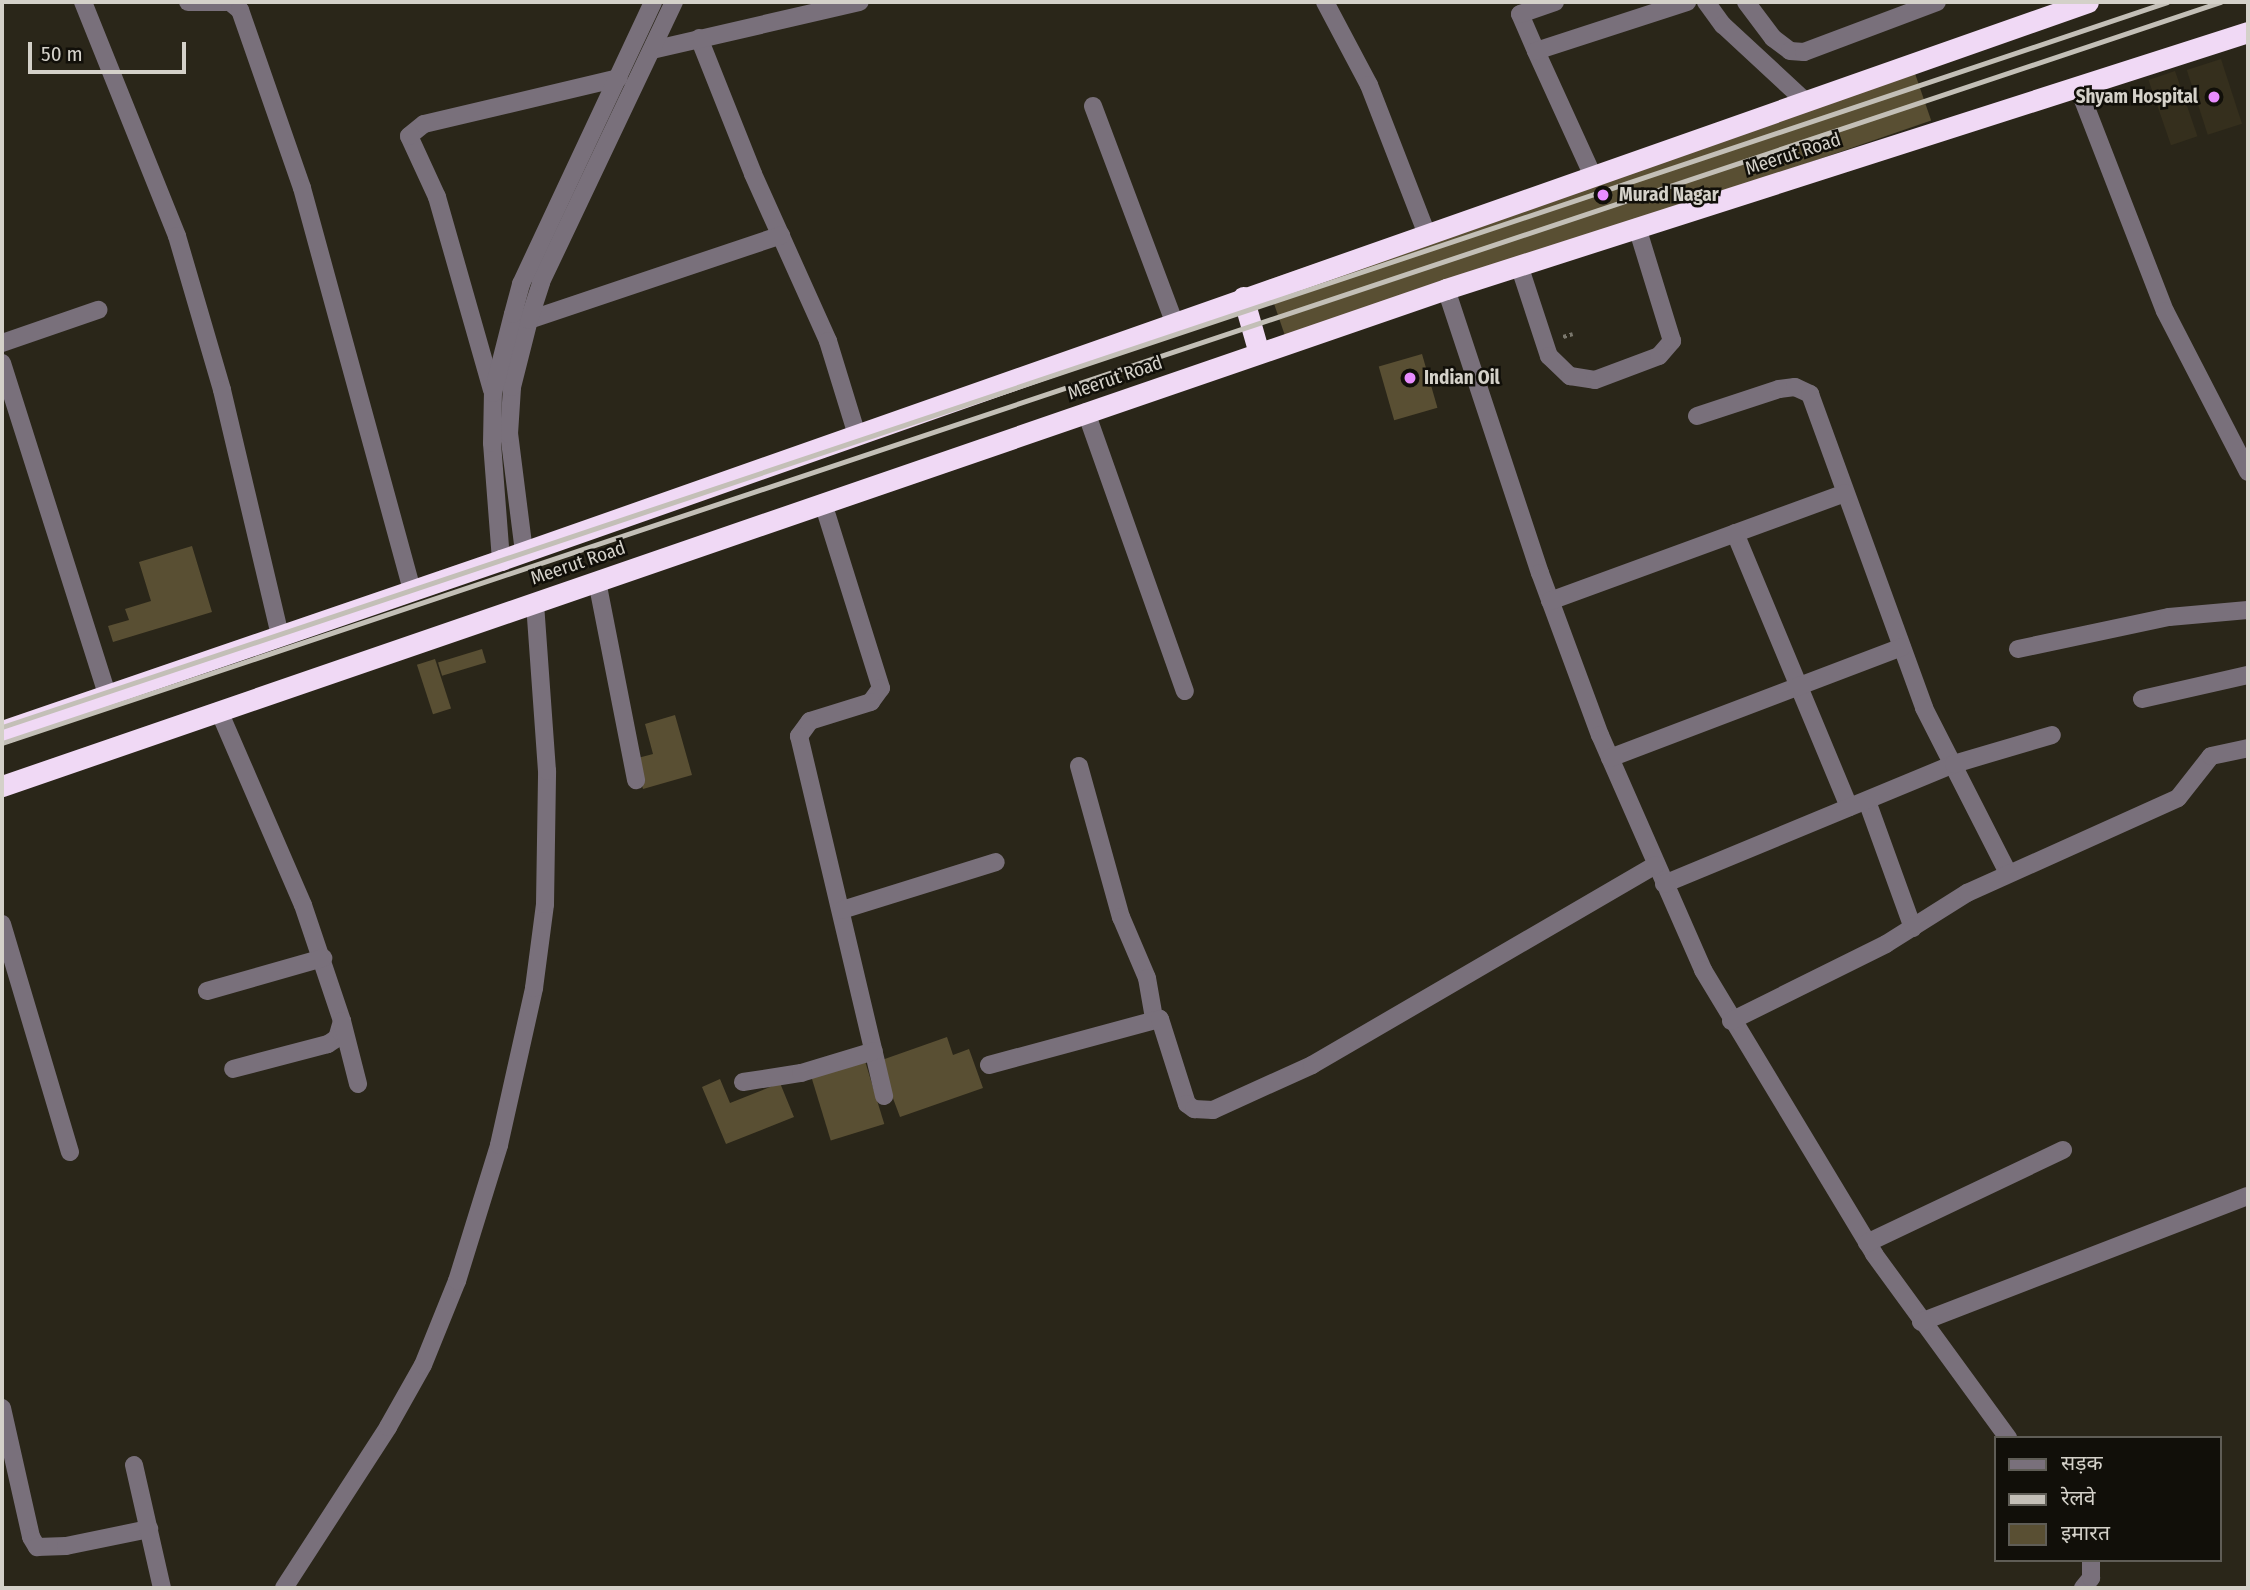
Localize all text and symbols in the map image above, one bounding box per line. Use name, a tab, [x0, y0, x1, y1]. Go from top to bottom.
scale bar	[32, 28, 189, 72]
text: 50 m	[41, 41, 83, 67]
place label: Shyam Hospital	[2076, 86, 2198, 108]
marker: Shyam Hospital	[2204, 87, 2224, 107]
street label: Meerut Road	[1742, 128, 1844, 180]
place label: Murad Nagar	[1619, 184, 1719, 206]
marker: Murad Nagar	[1593, 185, 1613, 205]
street label: Meerut Road	[1065, 351, 1165, 405]
place label: Indian Oil	[1424, 367, 1500, 389]
marker: Indian Oil	[1402, 370, 1418, 386]
street label: Meerut Road	[528, 536, 628, 590]
legend	[1994, 1436, 2222, 1562]
text: सड़क	[2061, 1450, 2103, 1476]
text: रेलवे	[2061, 1485, 2096, 1511]
text: इमारत	[2061, 1520, 2110, 1546]

